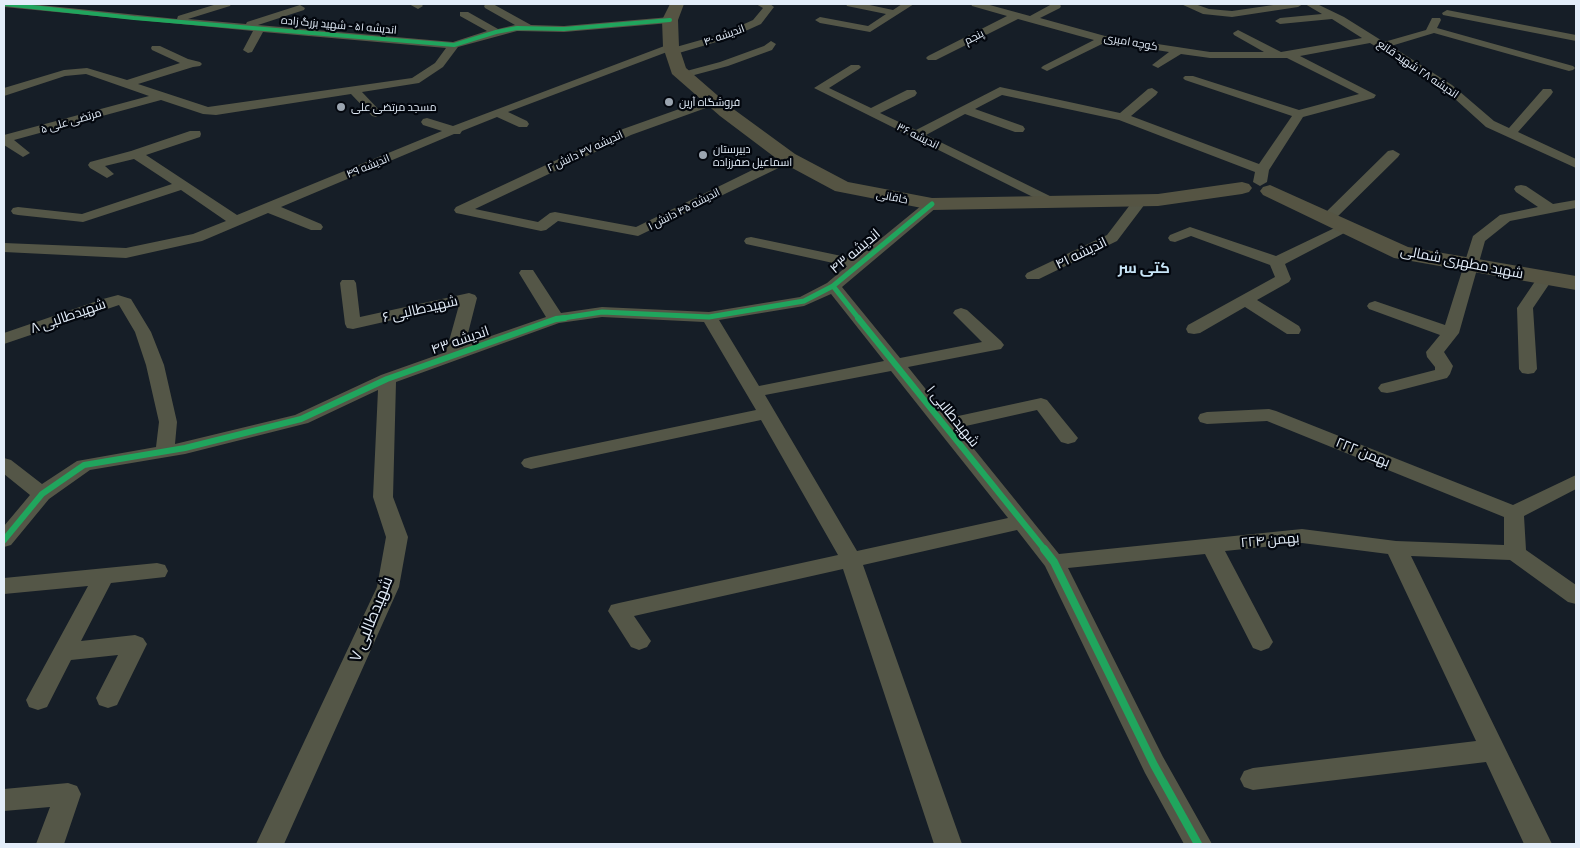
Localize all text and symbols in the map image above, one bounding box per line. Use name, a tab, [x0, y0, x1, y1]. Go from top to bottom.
street label: اندیشه ۵۱ - شهید بزرگ زاده	[281, 13, 397, 37]
street label: اندیشه ۴۰	[702, 21, 746, 49]
street label: پنجم	[962, 27, 986, 47]
street label: کوچه امیری	[1103, 31, 1159, 53]
street label: اندیشه ۲۸ شهید قانع	[1375, 37, 1461, 101]
place label: فروشگاه آرین	[679, 95, 740, 109]
marker: فروشگاه آرین	[663, 96, 675, 108]
place label: مسجد مرتضی علی	[351, 100, 436, 114]
marker: مسجد مرتضی علی	[335, 101, 347, 113]
street label: مرتضی علی ۵	[39, 106, 103, 136]
street label: اندیشه ۳۶	[895, 120, 941, 152]
street label: اندیشه ۴۷ دانش ۲	[545, 128, 625, 174]
place label: دبیرستان اسماعیل صفرزاده	[713, 142, 792, 168]
marker: دبیرستان اسماعیل صفرزاده	[697, 149, 709, 161]
street label: اندیشه ۴۹	[344, 151, 392, 181]
street label: اندیشه ۴۵ دانش ۱	[646, 185, 722, 233]
street label: خاقانی	[875, 187, 909, 207]
street label: اندیشه ۴۳	[826, 225, 884, 277]
street label: اندیشه ۴۱	[1052, 233, 1110, 273]
street label: شهید مطهری شمالی	[1399, 242, 1525, 282]
district label: کتی سر	[1118, 259, 1170, 277]
street label: شهیدطالبی ۶	[381, 292, 459, 326]
street label: شهیدطالبی ۸	[28, 295, 108, 337]
street label: اندیشه ۴۳	[429, 322, 491, 358]
street label: شهیدطالبی ۱	[923, 382, 983, 450]
street label: ۲۲بهمن ۲	[1333, 434, 1393, 470]
street label: ۲۲بهمن ۴	[1240, 529, 1300, 551]
street label: شهیدطالبی ۷	[345, 574, 397, 664]

